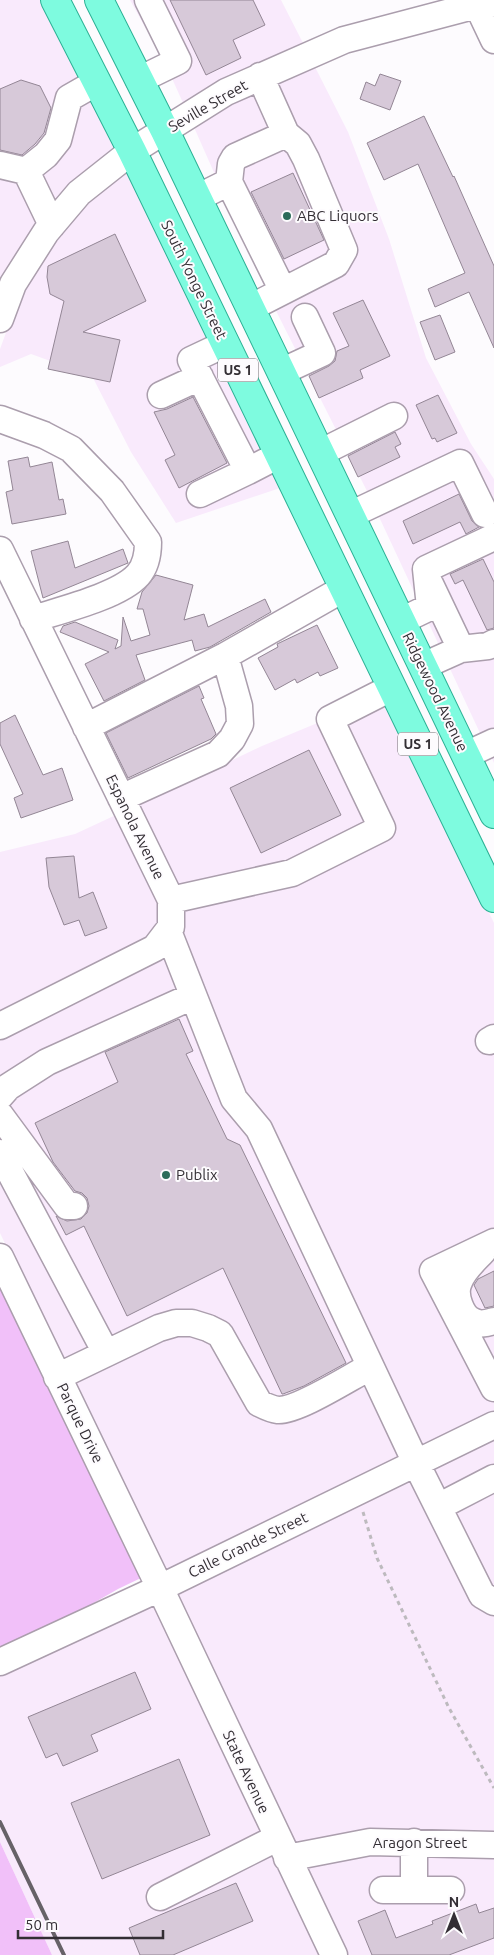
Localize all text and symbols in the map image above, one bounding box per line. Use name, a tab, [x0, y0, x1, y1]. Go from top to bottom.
street label: Seville Street	[165, 76, 250, 135]
place label: ABC Liquors	[297, 207, 379, 224]
marker: ABC Liquors	[281, 210, 293, 222]
street label: South Yonge Street	[158, 217, 231, 342]
road number: US 1	[218, 358, 258, 382]
street label: Ridgewood Avenue	[399, 629, 472, 754]
road number: US 1	[398, 732, 438, 756]
street label: Espanola Avenue	[103, 772, 168, 882]
place label: Publix	[176, 1166, 218, 1183]
marker: Publix	[160, 1169, 172, 1181]
street label: Parque Drive	[54, 1380, 107, 1465]
street label: Calle Grande Street	[185, 1508, 310, 1581]
street label: State Avenue	[220, 1728, 273, 1816]
street label: Aragon Street	[373, 1834, 467, 1851]
north arrow	[429, 1890, 479, 1940]
text: N	[449, 1894, 459, 1910]
scale bar	[18, 1908, 162, 1940]
text: 50 m	[25, 1916, 58, 1933]

